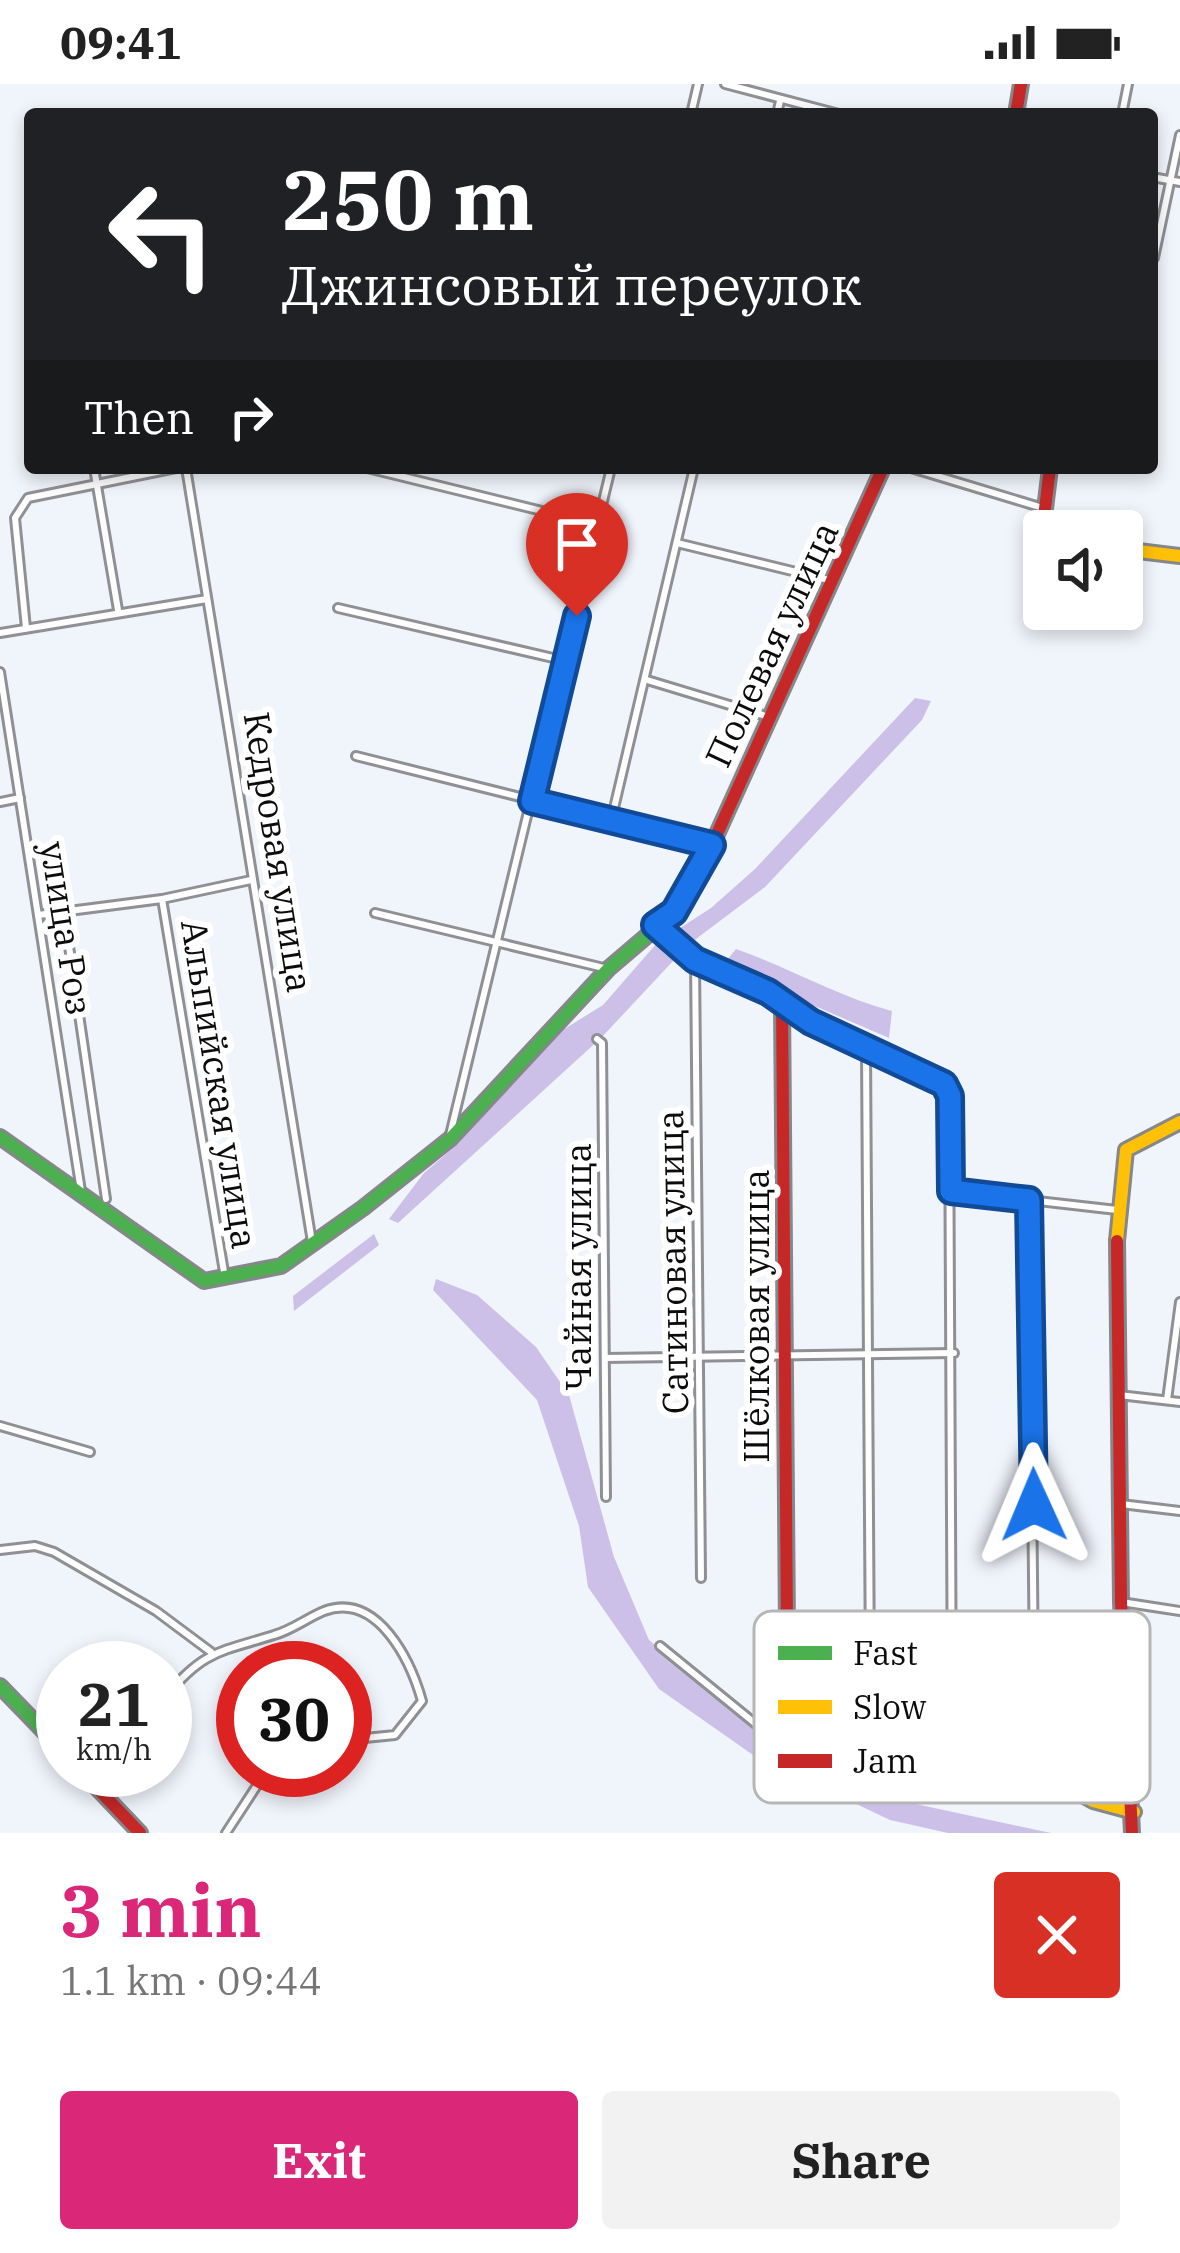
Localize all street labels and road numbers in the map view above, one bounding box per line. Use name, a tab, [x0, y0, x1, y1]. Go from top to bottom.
street label: Полевая улица	[694, 514, 848, 774]
street label: Кедровая улица	[234, 708, 324, 996]
street label: улица Роз	[30, 838, 104, 1018]
street label: Альпийская улица	[171, 916, 269, 1252]
street label: Сатиновая улица	[646, 1109, 698, 1415]
street label: Чайная улица	[554, 1143, 601, 1391]
street label: Шёлковая улица	[732, 1169, 779, 1463]

